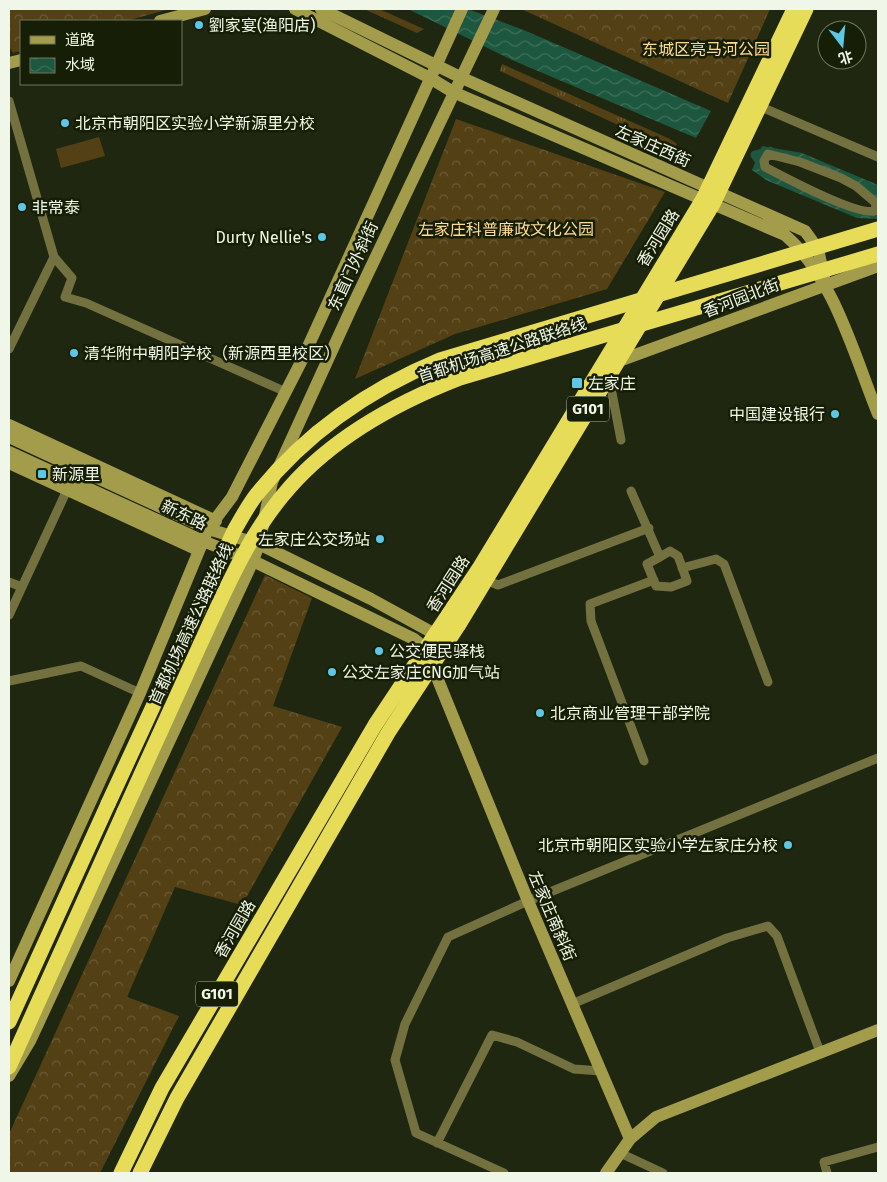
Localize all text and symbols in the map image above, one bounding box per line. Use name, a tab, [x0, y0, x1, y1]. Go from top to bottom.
place label: 劉家宴(渔阳店)	[209, 16, 315, 35]
marker: 劉家宴(渔阳店)	[193, 19, 205, 31]
legend	[20, 20, 182, 85]
north arrow	[817, 20, 867, 70]
text: 道路	[65, 31, 95, 49]
park label: 东城区亮马河公园	[642, 40, 770, 59]
text: 北	[836, 47, 855, 67]
text: 水域	[65, 56, 95, 74]
place label: 北京市朝阳区实验小学新源里分校	[75, 114, 315, 133]
marker: 北京市朝阳区实验小学新源里分校	[59, 117, 71, 129]
street label: 左家庄西街	[613, 121, 693, 171]
place label: 非常泰	[32, 198, 80, 217]
marker: 非常泰	[16, 201, 28, 213]
street label: 香河园路	[633, 206, 683, 270]
street label: 东直门外斜街	[324, 218, 382, 314]
park label: 左家庄科普廉政文化公园	[418, 220, 594, 239]
place label: Durty Nellie's	[215, 228, 312, 247]
marker: Durty Nellie's	[316, 231, 328, 243]
street label: 香河园北街	[700, 275, 782, 321]
street label: 首都机场高速公路联络线	[415, 314, 589, 386]
place label: 清华附中朝阳学校（新源西里校区）	[84, 344, 340, 363]
marker: 清华附中朝阳学校（新源西里校区）	[68, 347, 80, 359]
place label: 左家庄	[588, 374, 636, 393]
marker: 左家庄	[570, 376, 584, 390]
road number: G101	[567, 396, 609, 422]
place label: 中国建设银行	[729, 405, 825, 424]
marker: 中国建设银行	[829, 408, 841, 420]
place label: 新源里	[52, 465, 100, 484]
marker: 新源里	[36, 468, 48, 480]
street label: 新东路	[158, 496, 210, 534]
place label: 左家庄公交场站	[258, 530, 370, 549]
marker: 左家庄公交场站	[374, 533, 386, 545]
street label: 首都机场高速公路联络线	[145, 540, 237, 708]
street label: 香河园路	[423, 552, 473, 616]
place label: 公交便民驿栈	[389, 642, 485, 661]
marker: 公交便民驿栈	[373, 645, 385, 657]
place label: 公交左家庄CNG加气站	[342, 663, 500, 682]
marker: 公交左家庄CNG加气站	[326, 666, 338, 678]
place label: 北京商业管理干部学院	[550, 704, 710, 723]
marker: 北京商业管理干部学院	[534, 707, 546, 719]
place label: 北京市朝阳区实验小学左家庄分校	[538, 836, 778, 855]
marker: 北京市朝阳区实验小学左家庄分校	[782, 839, 794, 851]
street label: 左家庄南斜街	[524, 868, 580, 964]
street label: 香河园路	[211, 897, 259, 961]
road number: G101	[196, 982, 238, 1006]

